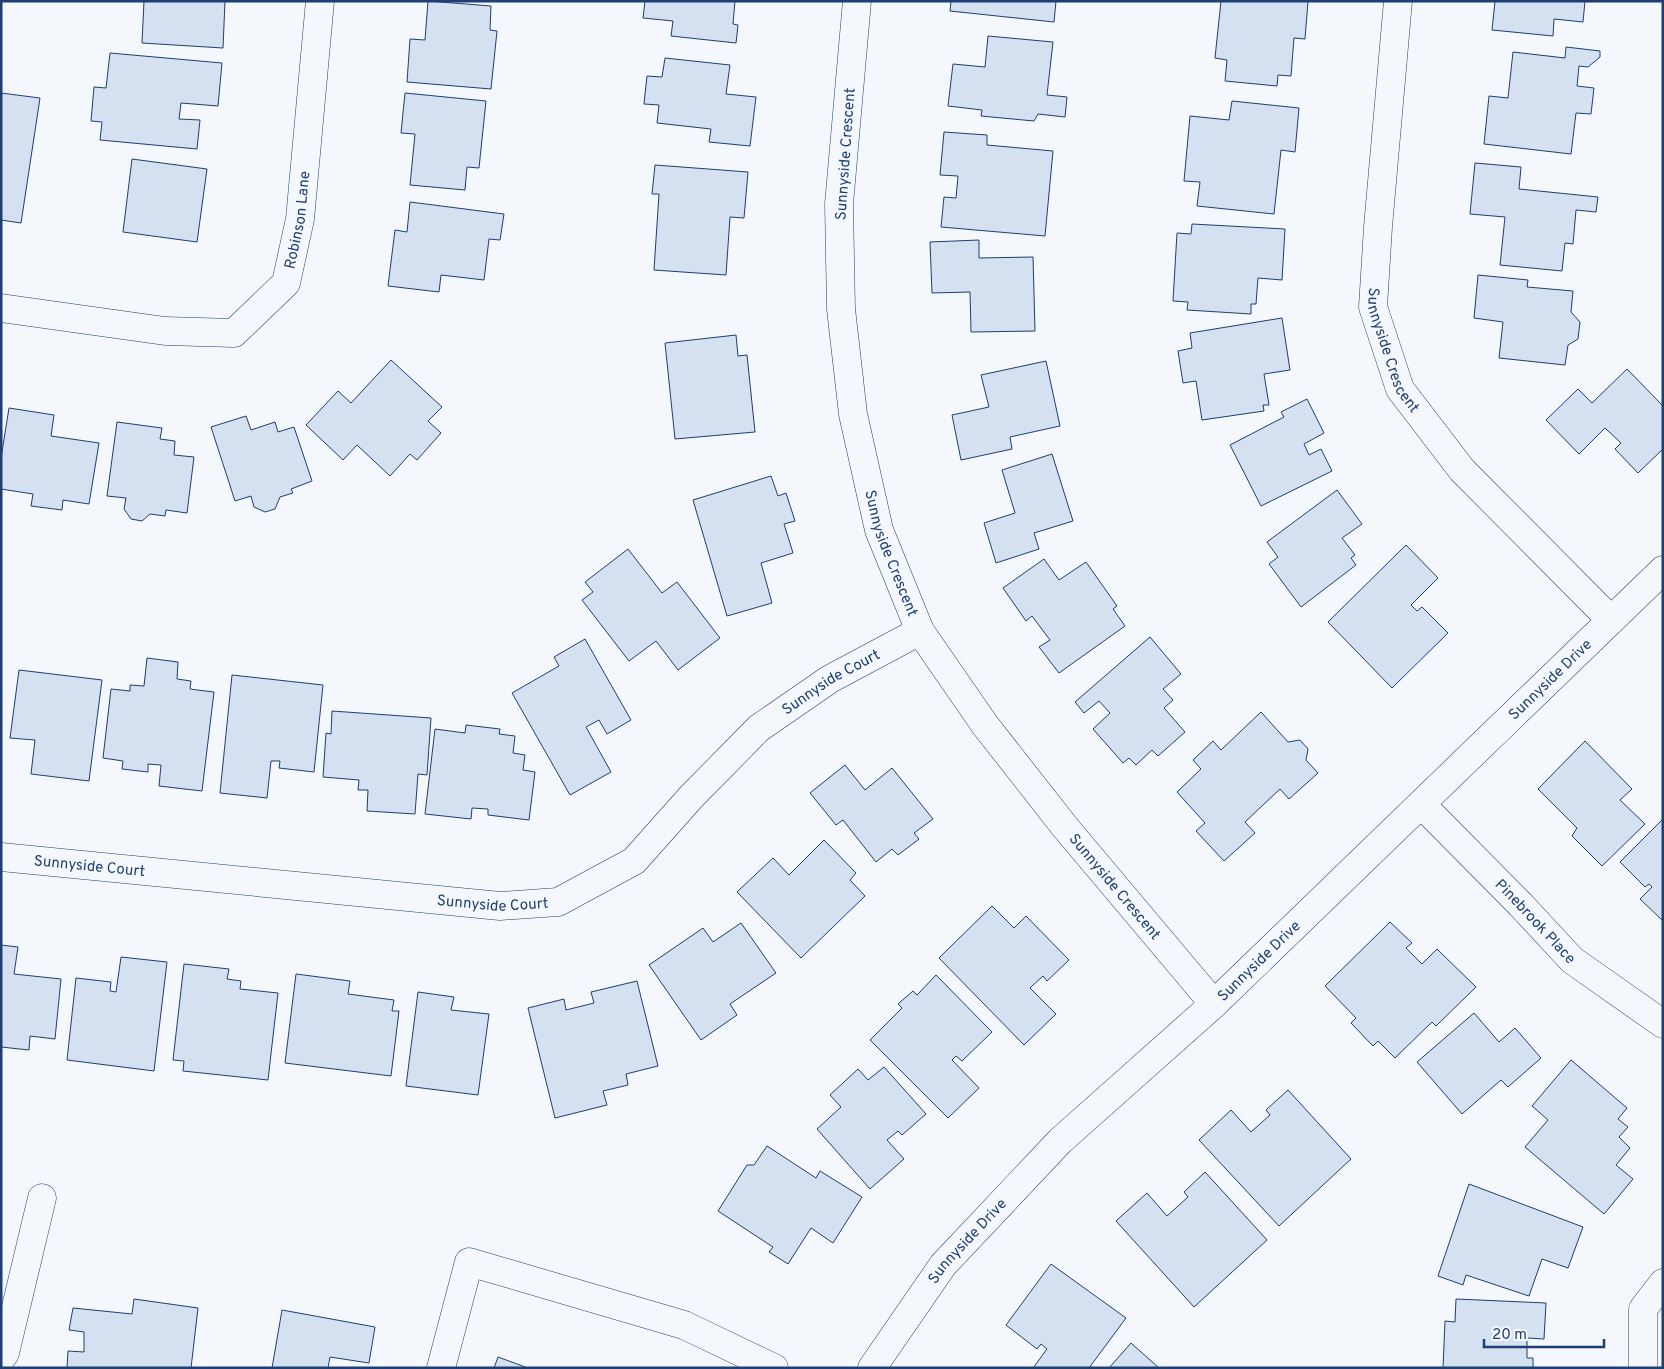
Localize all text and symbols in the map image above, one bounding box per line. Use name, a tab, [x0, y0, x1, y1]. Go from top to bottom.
street label: Sunnyside Crescent	[832, 87, 861, 221]
street label: Robinson Lane	[281, 170, 315, 271]
street label: Sunnyside Crescent	[1362, 287, 1423, 417]
street label: Sunnyside Crescent	[859, 488, 921, 619]
street label: Sunnyside Drive	[1505, 636, 1597, 725]
street label: Sunnyside Court	[779, 646, 884, 720]
street label: Sunnyside Crescent	[1064, 830, 1164, 944]
street label: Sunnyside Court	[33, 852, 146, 882]
street label: Pinebrook Place	[1490, 876, 1579, 969]
street label: Sunnyside Court	[436, 892, 549, 917]
street label: Sunnyside Drive	[1214, 917, 1306, 1006]
street label: Sunnyside Drive	[925, 1195, 1012, 1288]
scale bar	[1484, 1316, 1604, 1348]
text: 20 m	[1492, 1326, 1527, 1345]

